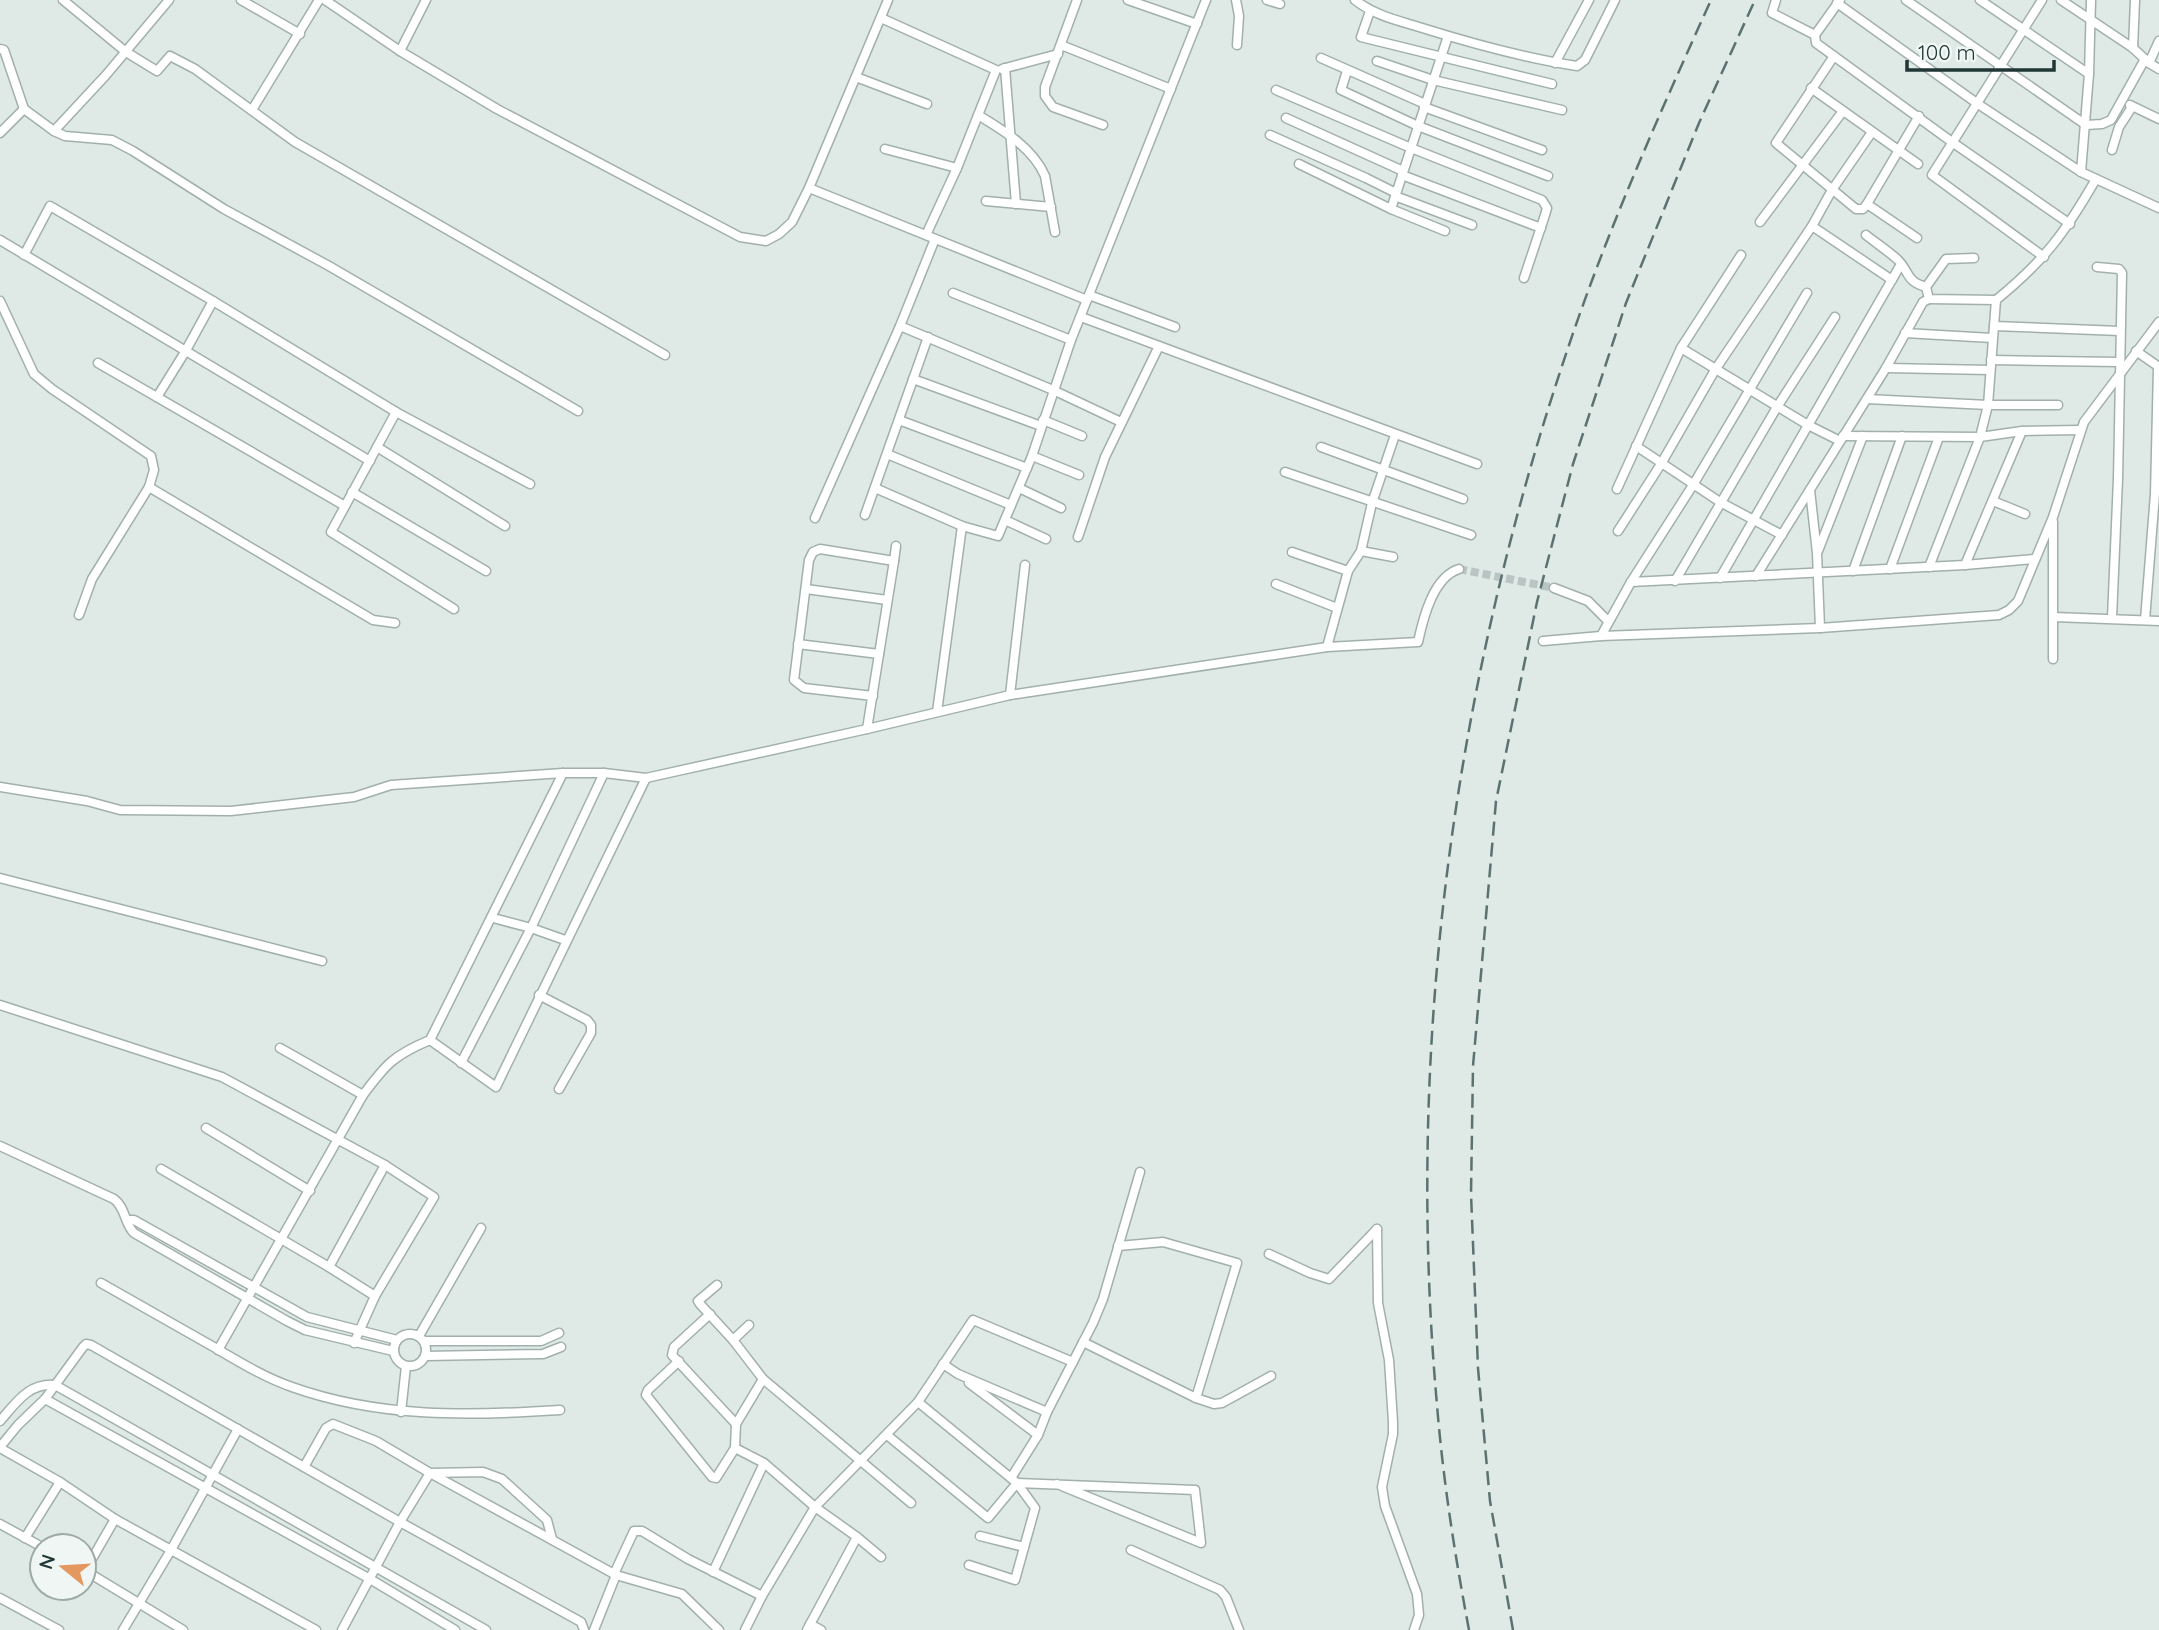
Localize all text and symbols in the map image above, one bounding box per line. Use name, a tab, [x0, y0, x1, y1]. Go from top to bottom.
scale bar	[1907, 28, 2054, 72]
text: 100 m	[1918, 39, 1976, 65]
north arrow	[28, 1532, 98, 1602]
text: N	[33, 1551, 60, 1572]

